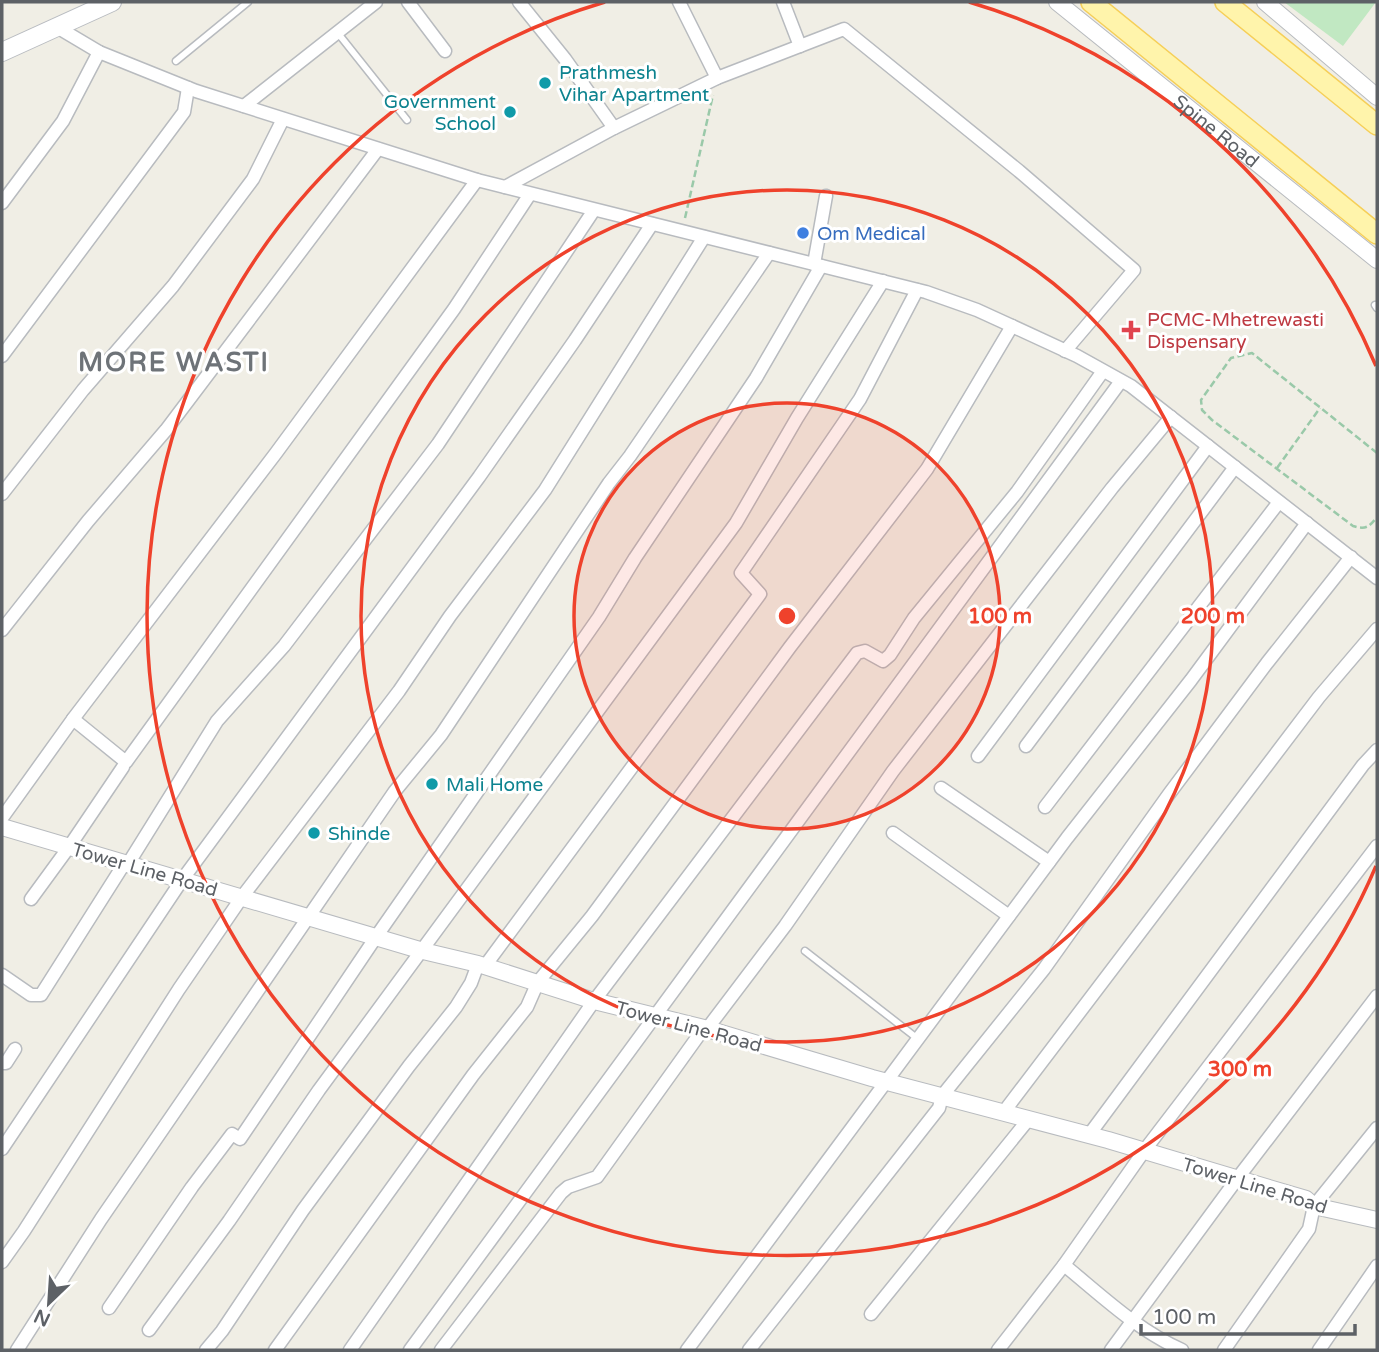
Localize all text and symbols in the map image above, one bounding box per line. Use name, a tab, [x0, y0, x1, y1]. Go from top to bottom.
place label: Prathmesh Vihar Apartment	[559, 62, 709, 106]
marker: Prathmesh Vihar Apartment	[537, 75, 553, 91]
street label: Spine Road	[1169, 90, 1263, 172]
place label: Government School	[384, 91, 496, 135]
marker: Government School	[502, 104, 518, 120]
place label: Om Medical	[817, 223, 926, 245]
marker: Om Medical	[795, 225, 811, 241]
place label: PCMC-Mhetrewasti Dispensary	[1147, 309, 1324, 353]
marker: PCMC-Mhetrewasti Dispensary	[1121, 320, 1141, 340]
district label: MORE WASTI	[78, 347, 270, 378]
centre of rings	[775, 604, 799, 628]
text: 100 m	[968, 604, 1032, 629]
text: 200 m	[1181, 604, 1245, 629]
place label: Mali Home	[446, 774, 543, 796]
marker: Mali Home	[424, 776, 440, 792]
place label: Shinde	[328, 823, 390, 845]
marker: Shinde	[306, 825, 322, 841]
street label: Tower Line Road	[69, 839, 220, 901]
street label: Tower Line Road	[613, 997, 764, 1057]
text: 300 m	[1208, 1057, 1272, 1082]
street label: Tower Line Road	[1180, 1153, 1330, 1218]
north arrow	[14, 1268, 84, 1338]
scale bar	[1141, 1292, 1354, 1336]
text: N	[31, 1304, 54, 1331]
text: 100 m	[1152, 1305, 1216, 1330]

